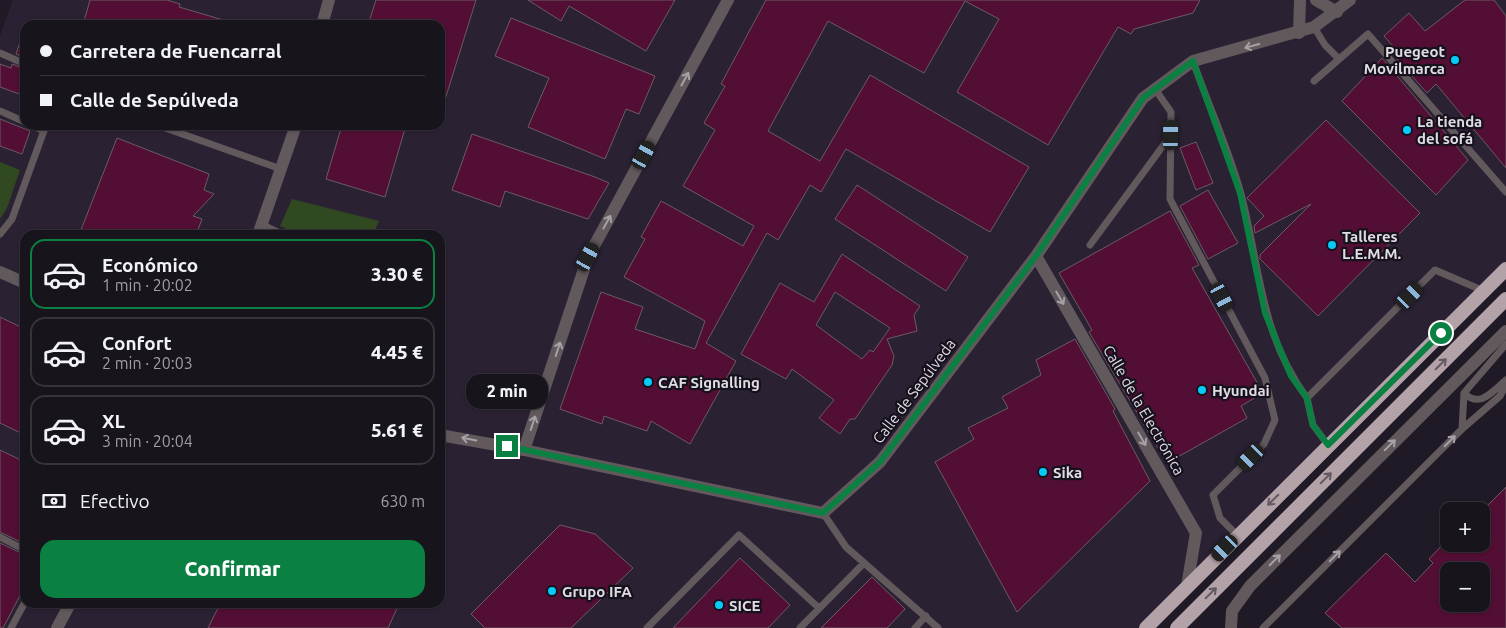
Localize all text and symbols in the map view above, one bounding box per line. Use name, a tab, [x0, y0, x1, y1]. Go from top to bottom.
text: Carretera de Fuencarral	[70, 40, 282, 62]
one-way arrow	[1244, 41, 1260, 51]
place label: Puegeot Movilmarca	[1364, 43, 1446, 77]
marker: Puegeot Movilmarca	[1449, 54, 1461, 66]
one-way arrow	[680, 73, 690, 87]
text: Calle de Sepúlveda	[70, 89, 239, 111]
place label: La tienda del sofá	[1417, 113, 1482, 147]
car	[1163, 120, 1178, 150]
marker: La tienda del sofá	[1401, 124, 1413, 136]
car	[630, 138, 657, 172]
one-way arrow	[603, 215, 612, 230]
place label: Talleres L.E.M.M.	[1342, 228, 1402, 262]
marker: Talleres L.E.M.M.	[1326, 239, 1338, 251]
car	[574, 240, 601, 274]
icon: car	[42, 252, 87, 297]
text: Económico	[102, 254, 198, 276]
text: 3.30 €	[371, 263, 423, 285]
text: 1 min · 20:02	[102, 276, 193, 294]
car	[1208, 280, 1235, 314]
car	[1394, 280, 1425, 312]
one-way arrow	[1056, 291, 1066, 305]
route start	[1430, 322, 1452, 344]
icon: car	[42, 330, 87, 375]
text: Confort	[102, 332, 172, 354]
street label: Calle de Sepúlveda	[869, 335, 959, 447]
text: 4.45 €	[371, 341, 423, 363]
one-way arrow	[553, 341, 563, 357]
street label: Calle de la Electrónica	[1100, 342, 1188, 478]
text: 2 min · 20:03	[102, 354, 193, 372]
one-way arrow	[1435, 358, 1447, 370]
callout: 2 min	[466, 374, 548, 408]
place label: CAF Signalling	[658, 374, 760, 391]
marker: CAF Signalling	[642, 376, 654, 388]
text: 2 min	[487, 382, 527, 400]
place label: Hyundai	[1212, 382, 1270, 399]
marker: Hyundai	[1196, 384, 1208, 396]
icon: car	[42, 408, 87, 453]
text: XL	[102, 410, 125, 432]
one-way arrow	[529, 415, 539, 431]
text: 5.61 €	[371, 419, 423, 441]
text: 3 min · 20:04	[102, 432, 193, 450]
one-way arrow	[1137, 432, 1147, 446]
one-way arrow	[462, 434, 478, 444]
route end	[496, 435, 518, 457]
one-way arrow	[1444, 435, 1456, 448]
one-way arrow	[1384, 439, 1396, 451]
car	[1235, 441, 1266, 473]
place label: Sika	[1053, 464, 1082, 481]
marker: Sika	[1037, 466, 1049, 478]
one-way arrow	[1319, 472, 1332, 484]
icon: cash	[40, 487, 68, 515]
text: Efectivo	[80, 490, 150, 512]
text: 630 m	[380, 492, 425, 510]
one-way arrow	[1267, 494, 1279, 507]
map controls	[1440, 502, 1490, 612]
button: +	[1440, 502, 1490, 552]
car	[1209, 532, 1240, 564]
button: Confirmar	[40, 540, 425, 598]
one-way arrow	[1329, 550, 1341, 563]
one-way arrow	[1269, 554, 1282, 566]
button: −	[1440, 562, 1490, 612]
place label: Grupo IFA	[562, 583, 632, 600]
marker: Grupo IFA	[546, 585, 558, 597]
one-way arrow	[1205, 587, 1217, 600]
place label: SICE	[729, 597, 761, 614]
marker: SICE	[713, 599, 725, 611]

